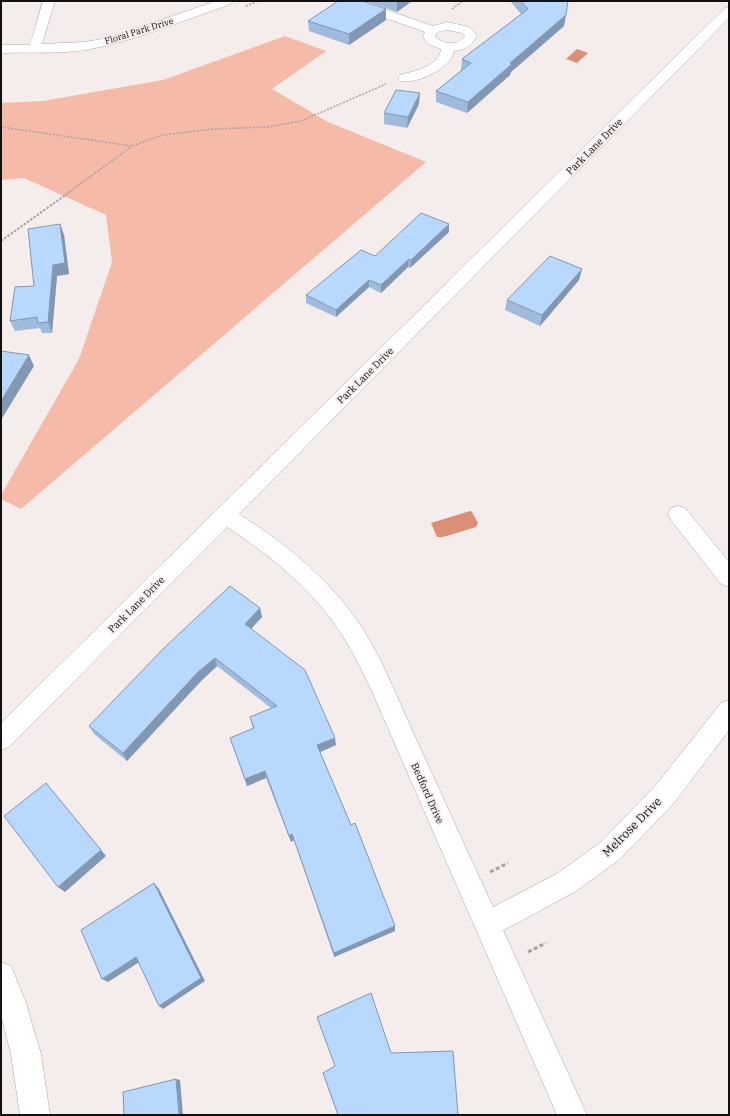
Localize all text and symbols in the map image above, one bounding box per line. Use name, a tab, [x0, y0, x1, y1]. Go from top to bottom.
street label: Floral Park Drive	[103, 15, 175, 46]
street label: Park Lane Drive	[563, 115, 625, 177]
street label: Park Lane Drive	[334, 344, 396, 406]
street label: Park Lane Drive	[105, 573, 167, 635]
street label: Bedford Drive	[408, 761, 447, 826]
street label: Melrose Drive	[599, 794, 665, 860]

